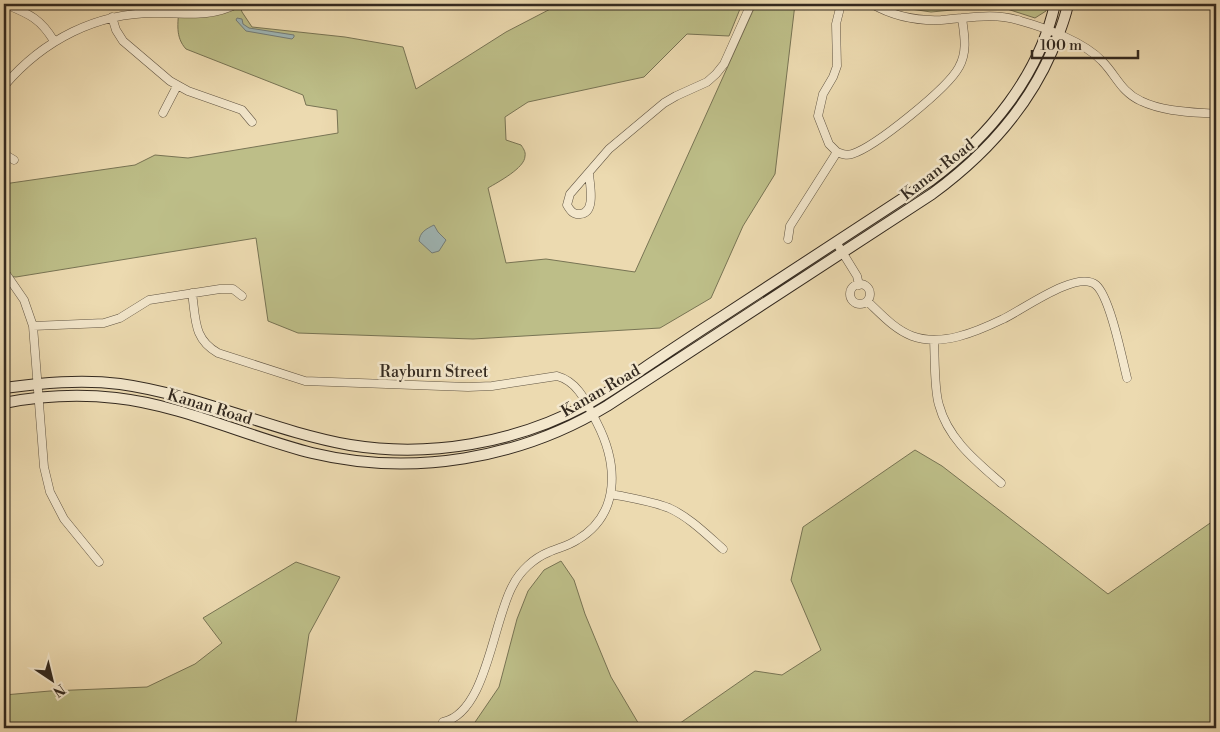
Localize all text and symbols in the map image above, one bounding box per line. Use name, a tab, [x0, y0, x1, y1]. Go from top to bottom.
scale bar	[1032, 28, 1139, 60]
text: 100 m	[1040, 36, 1082, 55]
street label: Kanan Road	[897, 135, 978, 205]
street label: Kanan Road	[557, 360, 644, 422]
street label: Rayburn Street	[380, 362, 489, 382]
street label: Kanan Road	[165, 385, 255, 429]
north arrow	[28, 654, 78, 704]
text: N	[49, 679, 69, 700]

